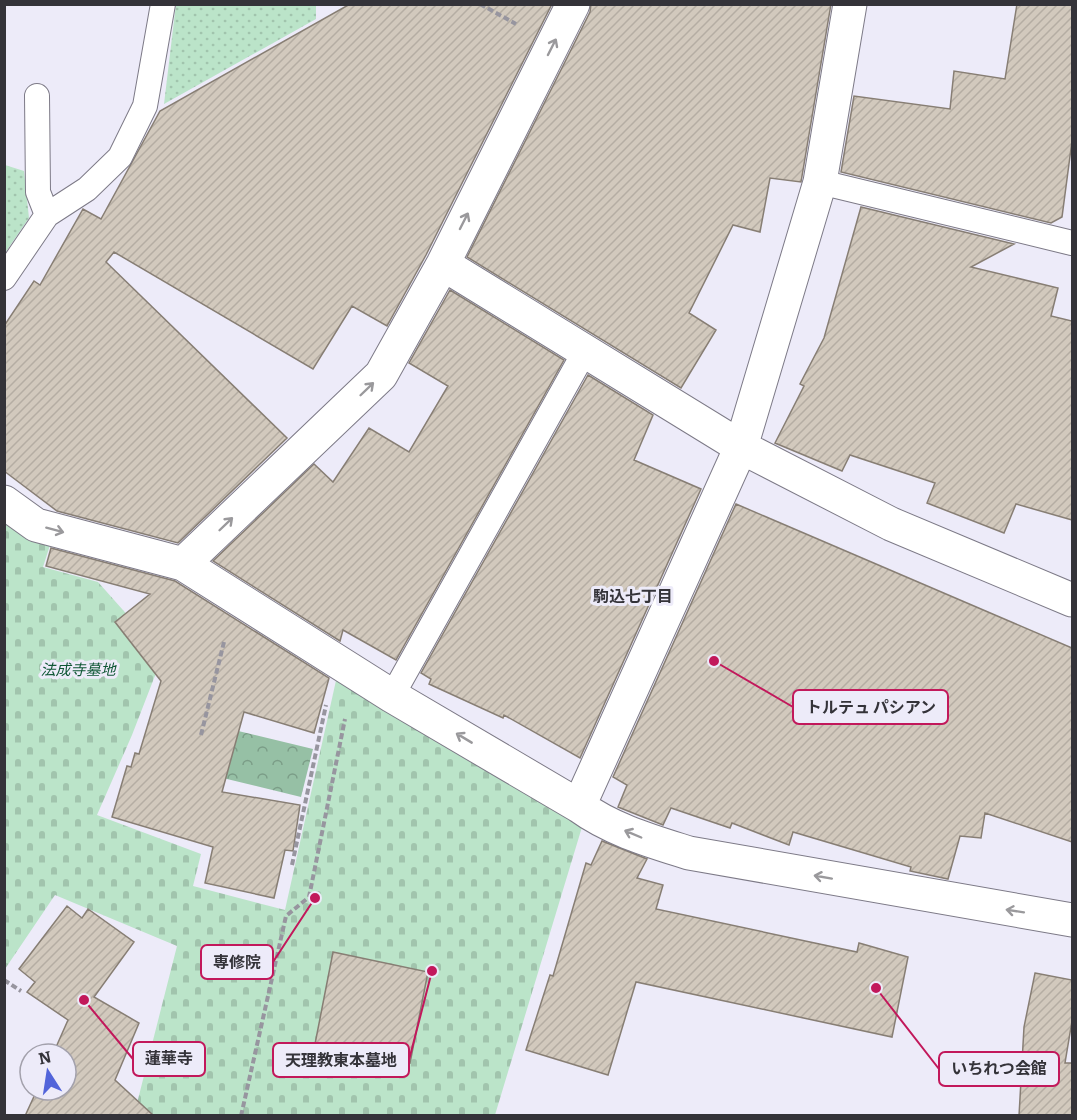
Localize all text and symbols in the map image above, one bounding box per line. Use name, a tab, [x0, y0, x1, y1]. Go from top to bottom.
one-way arrow	[546, 39, 558, 56]
one-way arrow	[459, 213, 471, 231]
one-way arrow	[359, 382, 374, 396]
one-way arrow	[218, 516, 233, 531]
one-way arrow	[45, 524, 64, 536]
district label: 駒込七丁目	[593, 587, 673, 606]
park label: 法成寺墓地	[40, 661, 117, 679]
callout: トルテュ パシアン	[793, 690, 948, 724]
text: トルテュ パシアン	[806, 698, 936, 717]
one-way arrow	[456, 732, 473, 744]
one-way arrow	[624, 828, 643, 839]
one-way arrow	[813, 871, 833, 882]
one-way arrow	[1005, 905, 1025, 916]
callout: 専修院	[201, 945, 273, 979]
text: 専修院	[213, 953, 261, 972]
north arrow	[18, 1042, 78, 1102]
callout: 蓮華寺	[133, 1042, 205, 1076]
callout: 天理教東本墓地	[273, 1043, 409, 1077]
text: N	[37, 1047, 53, 1068]
text: 蓮華寺	[145, 1049, 193, 1068]
text: 天理教東本墓地	[285, 1051, 397, 1070]
callout: いちれつ会館	[939, 1052, 1059, 1086]
text: いちれつ会館	[951, 1059, 1047, 1078]

